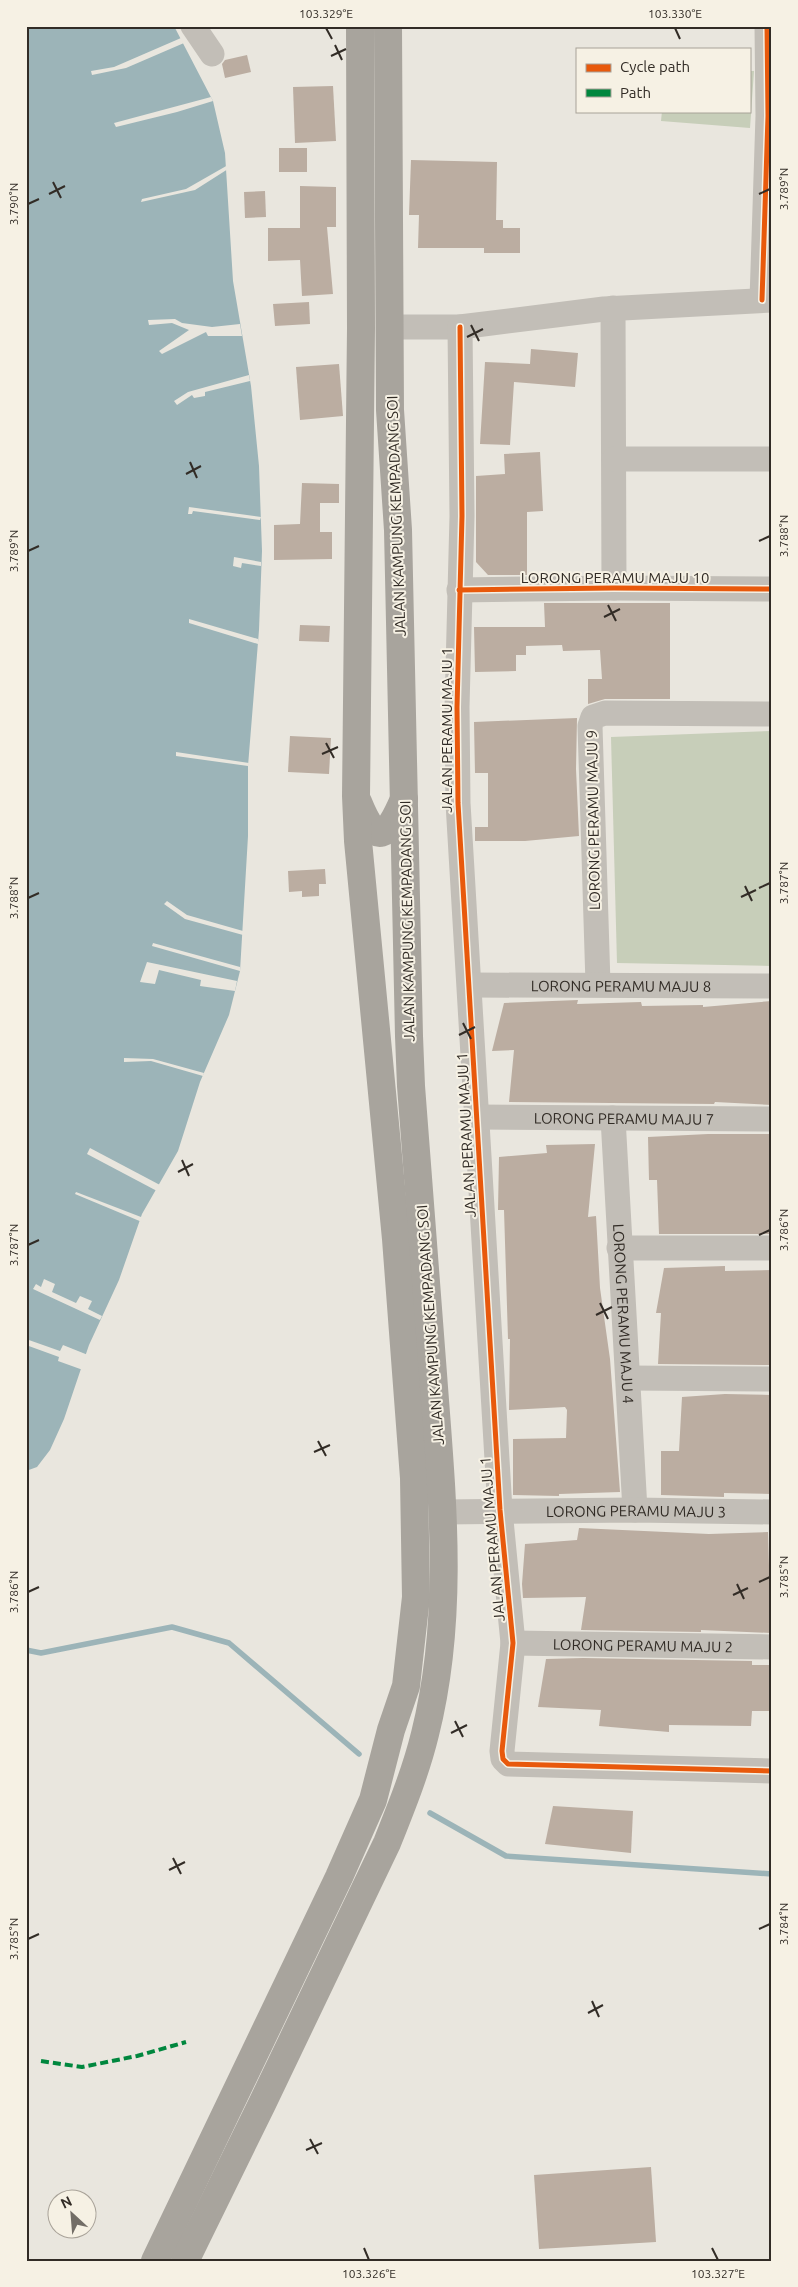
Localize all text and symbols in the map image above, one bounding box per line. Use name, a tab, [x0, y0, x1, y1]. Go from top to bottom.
text: 103.329°E	[299, 7, 353, 20]
text: 103.330°E	[648, 7, 702, 20]
legend	[576, 48, 750, 112]
text: Cycle path	[620, 58, 690, 75]
text: Path	[620, 84, 651, 101]
text: 3.789°N	[777, 168, 790, 210]
text: 3.790°N	[7, 183, 20, 225]
street label: JALAN KAMPUNG KEMPADANG SOI	[383, 395, 409, 637]
text: 3.788°N	[777, 515, 790, 557]
text: 3.789°N	[7, 530, 20, 572]
street label: LORONG PERAMU MAJU 10	[521, 569, 709, 586]
street label: JALAN PERAMU MAJU 1	[438, 647, 455, 813]
street label: LORONG PERAMU MAJU 9	[583, 730, 603, 910]
street label: JALAN KAMPUNG KEMPADANG SOI	[396, 800, 418, 1042]
text: 3.787°N	[777, 862, 790, 904]
text: 3.788°N	[7, 877, 20, 919]
street label: LORONG PERAMU MAJU 8	[531, 977, 711, 994]
street label: JALAN PERAMU MAJU 1	[453, 1052, 479, 1218]
street label: LORONG PERAMU MAJU 7	[534, 1109, 714, 1127]
street label: JALAN KAMPUNG KEMPADANG SOI	[413, 1204, 447, 1446]
text: 3.786°N	[777, 1209, 790, 1251]
street label: LORONG PERAMU MAJU 4	[610, 1223, 638, 1404]
text: 3.787°N	[7, 1224, 20, 1266]
street label: JALAN PERAMU MAJU 1	[476, 1456, 508, 1622]
street label: LORONG PERAMU MAJU 3	[546, 1501, 726, 1520]
text: 3.785°N	[777, 1556, 790, 1598]
text: 3.786°N	[7, 1571, 20, 1613]
street label: LORONG PERAMU MAJU 2	[553, 1635, 733, 1655]
text: 3.784°N	[777, 1903, 790, 1945]
text: 3.785°N	[7, 1918, 20, 1960]
north arrow	[48, 2190, 98, 2240]
text: N	[58, 2193, 75, 2212]
text: 103.326°E	[342, 2267, 396, 2280]
text: 103.327°E	[691, 2267, 745, 2280]

